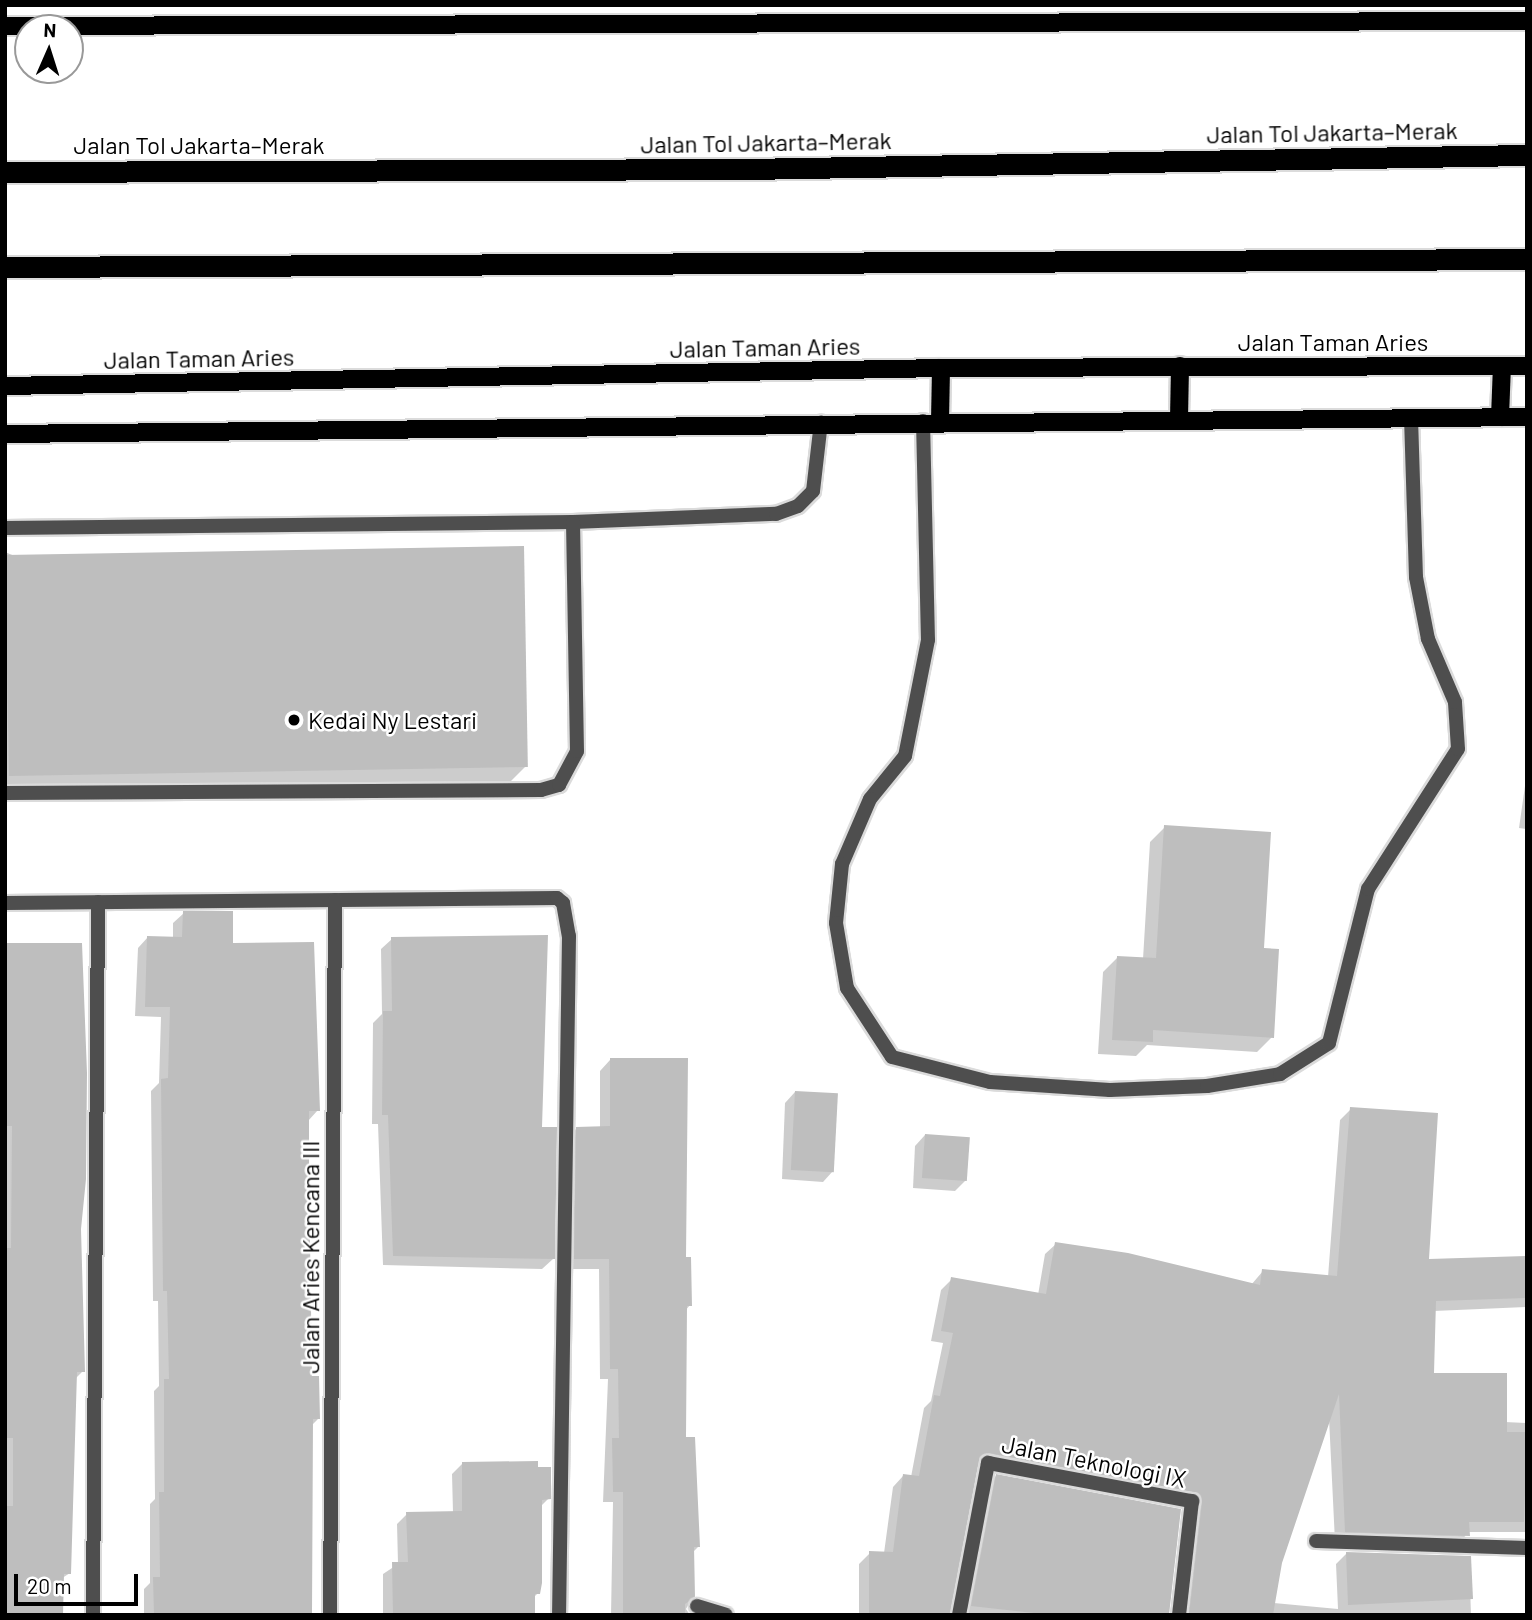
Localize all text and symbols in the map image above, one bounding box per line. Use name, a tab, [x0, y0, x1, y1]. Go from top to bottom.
north arrow	[14, 14, 84, 84]
text: N	[43, 18, 57, 41]
street label: Jalan Tol Jakarta–Merak	[1206, 115, 1458, 149]
street label: Jalan Tol Jakarta–Merak	[640, 125, 892, 159]
street label: Jalan Tol Jakarta–Merak	[74, 131, 324, 159]
street label: Jalan Taman Aries	[1238, 328, 1428, 356]
street label: Jalan Taman Aries	[669, 331, 861, 363]
street label: Jalan Taman Aries	[103, 342, 295, 374]
place label: Kedai Ny Lestari	[308, 706, 477, 734]
marker: Kedai Ny Lestari	[286, 712, 302, 728]
street label: Jalan Aries Kencana III	[296, 1140, 324, 1374]
street label: Jalan Teknologi IX	[999, 1429, 1189, 1493]
scale bar	[18, 1560, 142, 1604]
text: 20 m	[27, 1573, 72, 1598]

